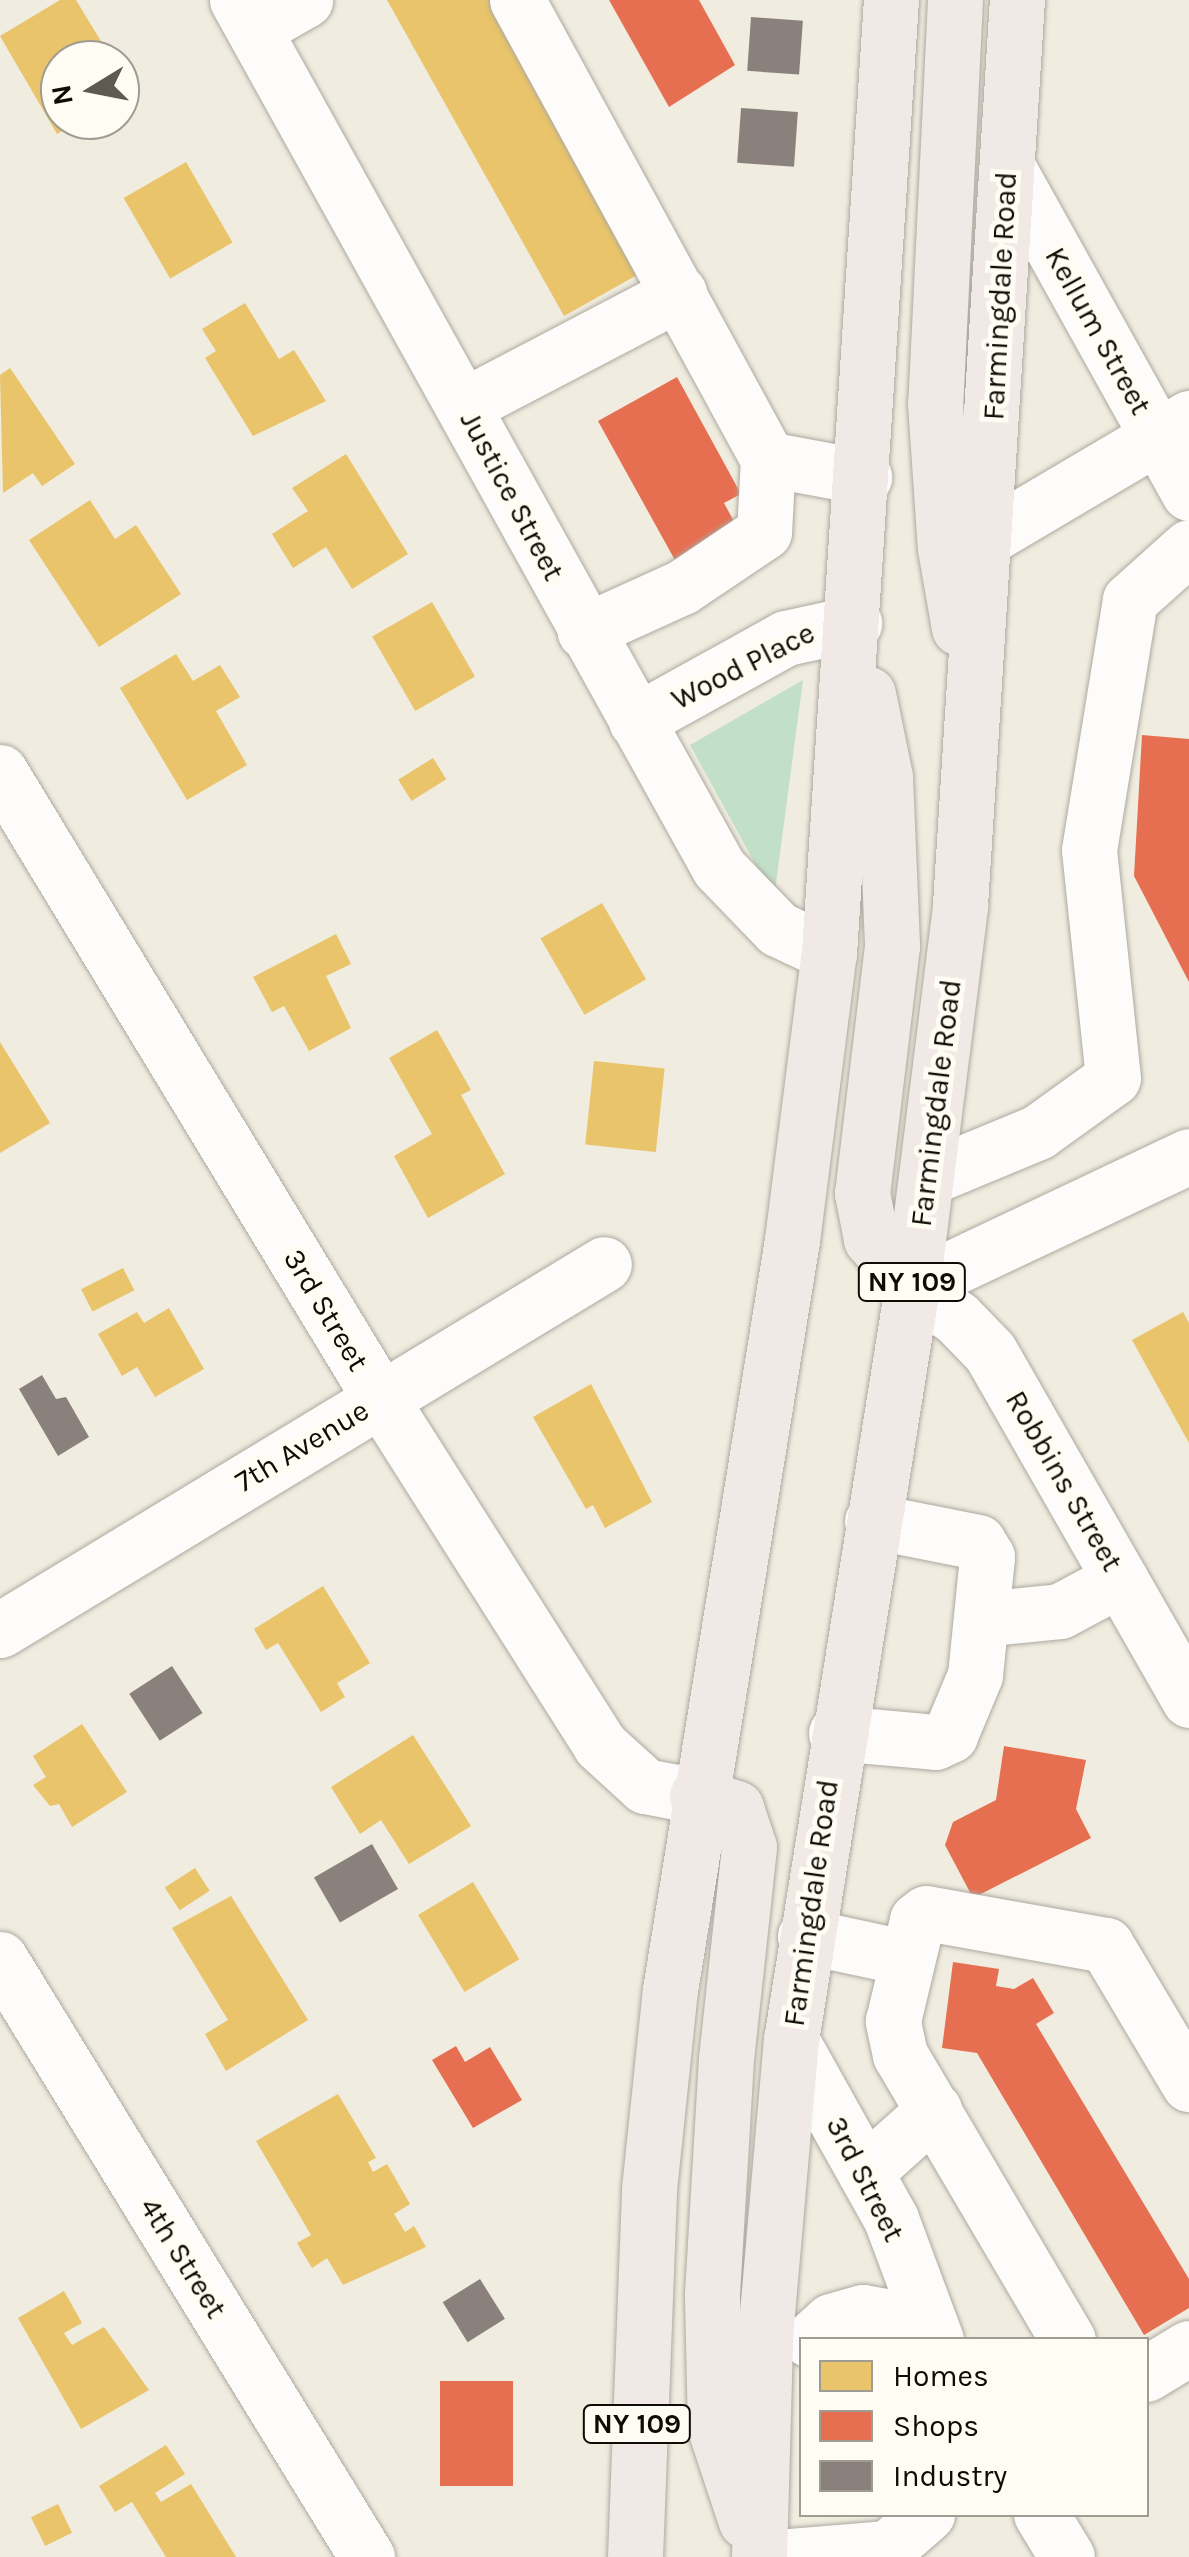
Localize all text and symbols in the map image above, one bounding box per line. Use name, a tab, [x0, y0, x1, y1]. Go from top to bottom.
north arrow	[40, 40, 140, 140]
text: N	[44, 82, 80, 108]
street label: Farmingdale Road	[976, 171, 1024, 421]
street label: Kellum Street	[1037, 241, 1159, 421]
street label: Justice Street	[452, 405, 572, 587]
street label: Wood Place	[665, 615, 821, 717]
street label: Farmingdale Road	[903, 977, 969, 1229]
street label: 3rd Street	[276, 1243, 376, 1377]
road number: NY 109	[857, 1259, 967, 1305]
street label: Robbins Street	[998, 1384, 1130, 1578]
street label: 7th Avenue	[229, 1392, 375, 1500]
street label: Farmingdale Road	[776, 1777, 846, 2029]
street label: 3rd Street	[818, 2110, 912, 2248]
street label: 4th Street	[132, 2191, 234, 2325]
legend	[799, 2337, 1149, 2517]
text: Homes	[893, 2358, 989, 2394]
road number: NY 109	[582, 2401, 692, 2447]
text: Shops	[893, 2408, 979, 2444]
text: Industry	[893, 2458, 1007, 2494]

